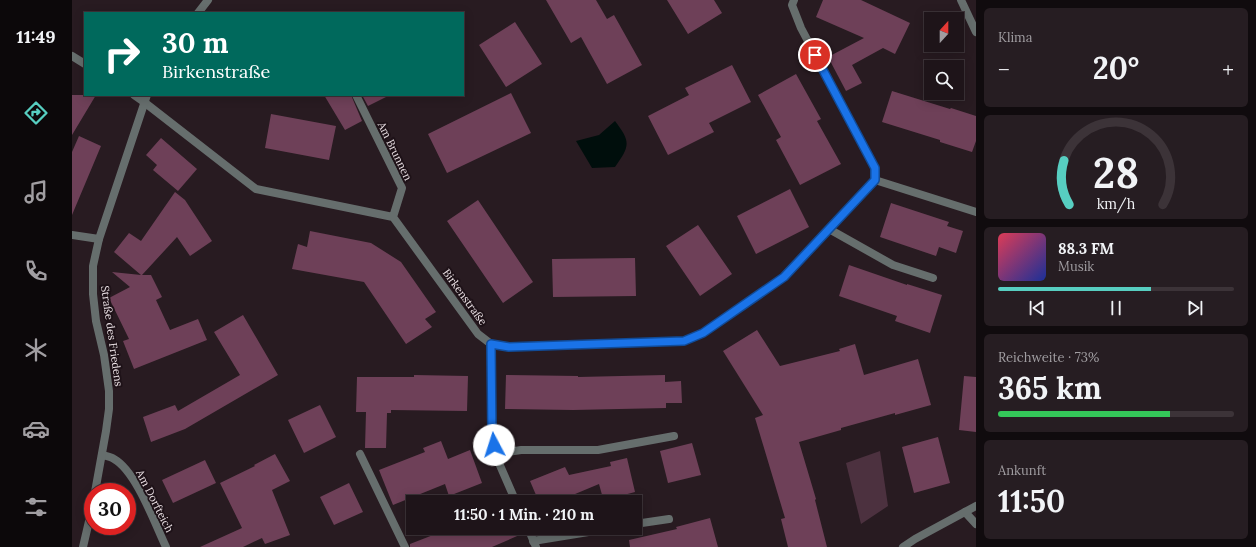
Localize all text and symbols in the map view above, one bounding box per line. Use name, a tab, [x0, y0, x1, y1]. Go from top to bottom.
north arrow	[924, 12, 964, 52]
map controls	[924, 12, 964, 100]
text: 11:49	[16, 25, 56, 48]
text: 30 m	[162, 25, 229, 61]
icon: right	[96, 28, 148, 80]
text: Klima	[998, 29, 1032, 46]
pin	[798, 38, 832, 72]
icon: arrive	[804, 44, 826, 66]
text: 20°	[1093, 49, 1139, 87]
text: −	[998, 55, 1010, 83]
text: +	[1222, 55, 1234, 83]
text: Birkenstraße	[162, 60, 270, 83]
button: search	[924, 60, 964, 100]
icon: directions	[22, 99, 50, 127]
street label: Am Brunnen	[374, 118, 415, 183]
text: 28	[1093, 146, 1139, 199]
icon: music	[22, 178, 50, 206]
text: km/h	[1097, 194, 1136, 213]
text: 88.3 FM	[1058, 239, 1114, 258]
icon: phone	[22, 257, 50, 285]
text: Musik	[1058, 258, 1094, 275]
street label: Birkenstraße	[440, 266, 490, 328]
street label: Straße des Friedens	[98, 285, 126, 387]
icon: previous	[1026, 297, 1048, 319]
icon: pause	[1105, 297, 1127, 319]
icon: next	[1184, 297, 1206, 319]
icon: climate	[22, 336, 50, 364]
text: Reichweite · 73%	[998, 349, 1099, 366]
text: 365 km	[998, 369, 1102, 407]
icon: car	[22, 415, 50, 443]
position arrow	[473, 424, 515, 466]
text: Ankunft	[998, 462, 1046, 479]
street label: Am Dorfteich	[133, 466, 177, 535]
text: 11:50	[998, 482, 1065, 520]
speed limit sign: 30	[84, 483, 136, 535]
icon: filters	[22, 493, 50, 521]
text: 11:50 · 1 Min. · 210 m	[454, 505, 594, 524]

